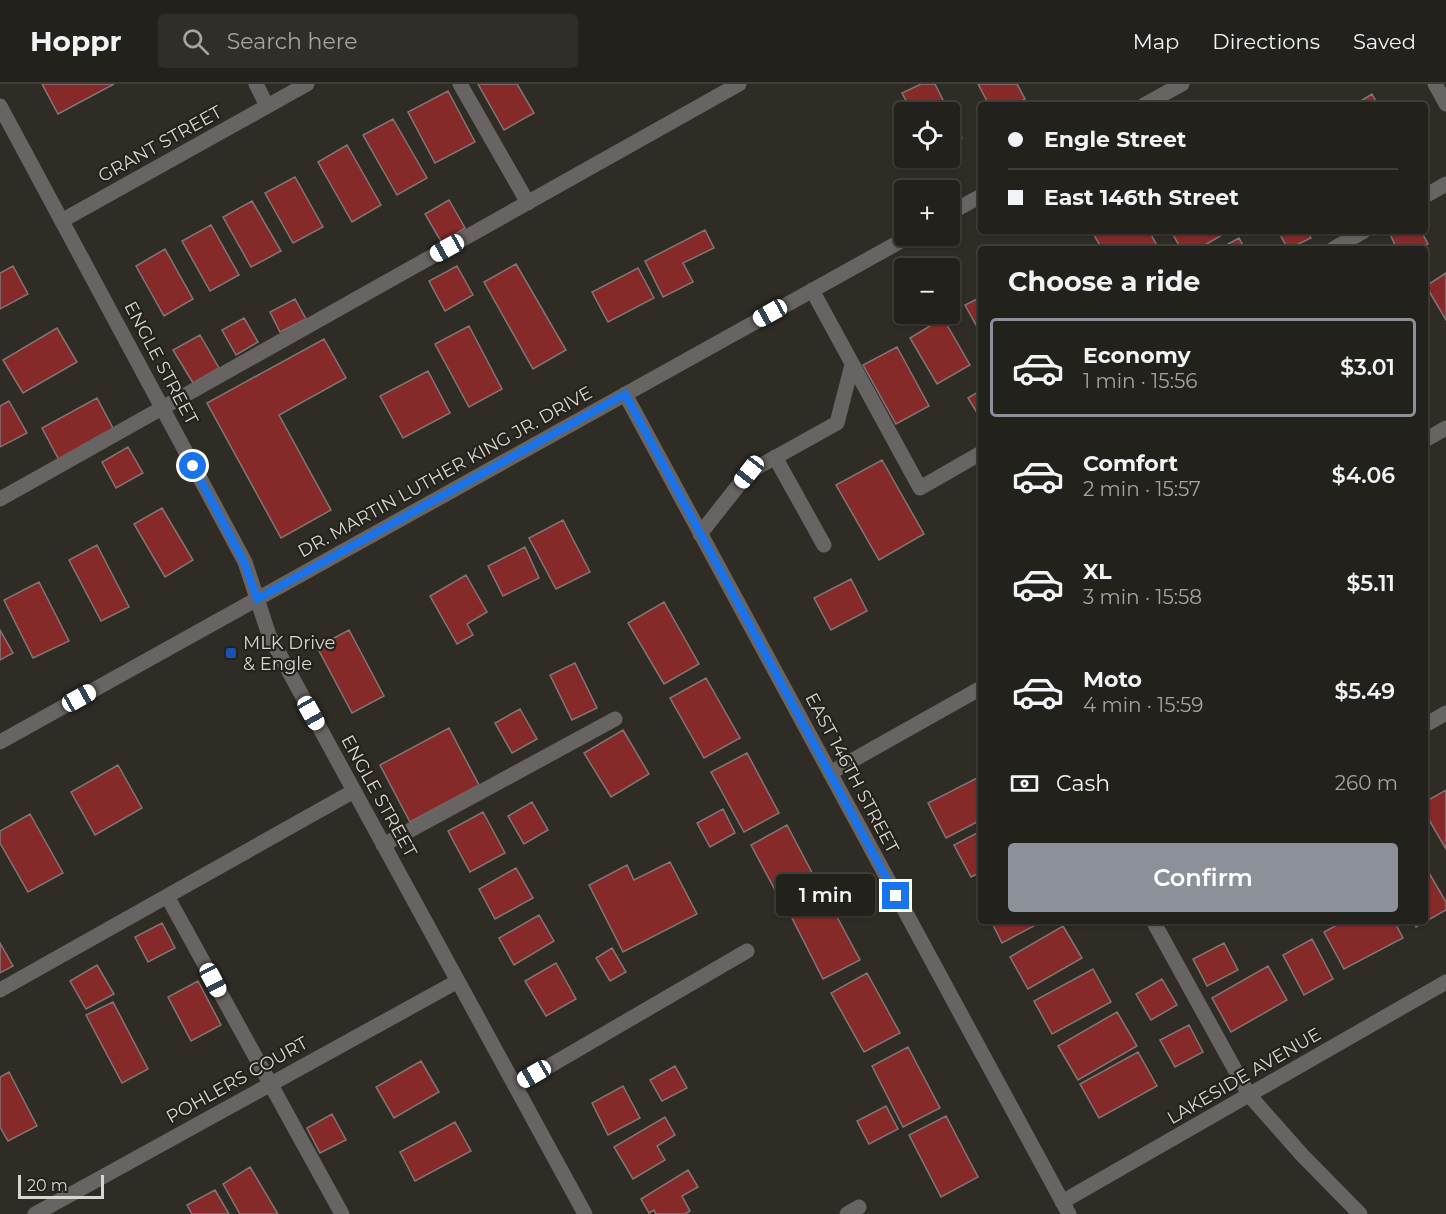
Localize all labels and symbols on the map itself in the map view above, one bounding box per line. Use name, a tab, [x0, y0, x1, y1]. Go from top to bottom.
street label: GRANT STREET	[94, 101, 226, 187]
car	[427, 231, 467, 265]
car	[750, 296, 790, 330]
street label: ENGLE STREET	[119, 298, 203, 429]
street label: DR. MARTIN LUTHER KING JR. DRIVE	[294, 382, 596, 562]
route start	[179, 452, 206, 479]
car	[731, 452, 767, 492]
place label: MLK Drive & Engle	[243, 632, 336, 675]
marker: MLK Drive & Engle	[224, 646, 238, 660]
car	[59, 681, 99, 715]
street label: EAST 146TH STREET	[800, 689, 904, 858]
car	[294, 693, 328, 733]
street label: ENGLE STREET	[336, 731, 422, 862]
callout: 1 min	[776, 875, 875, 917]
route end	[882, 882, 909, 909]
car	[197, 960, 229, 1000]
street label: LAKESIDE AVENUE	[1163, 1023, 1325, 1129]
street label: POHLERS COURT	[162, 1032, 312, 1128]
car	[514, 1057, 554, 1091]
scale bar	[18, 1172, 104, 1200]

